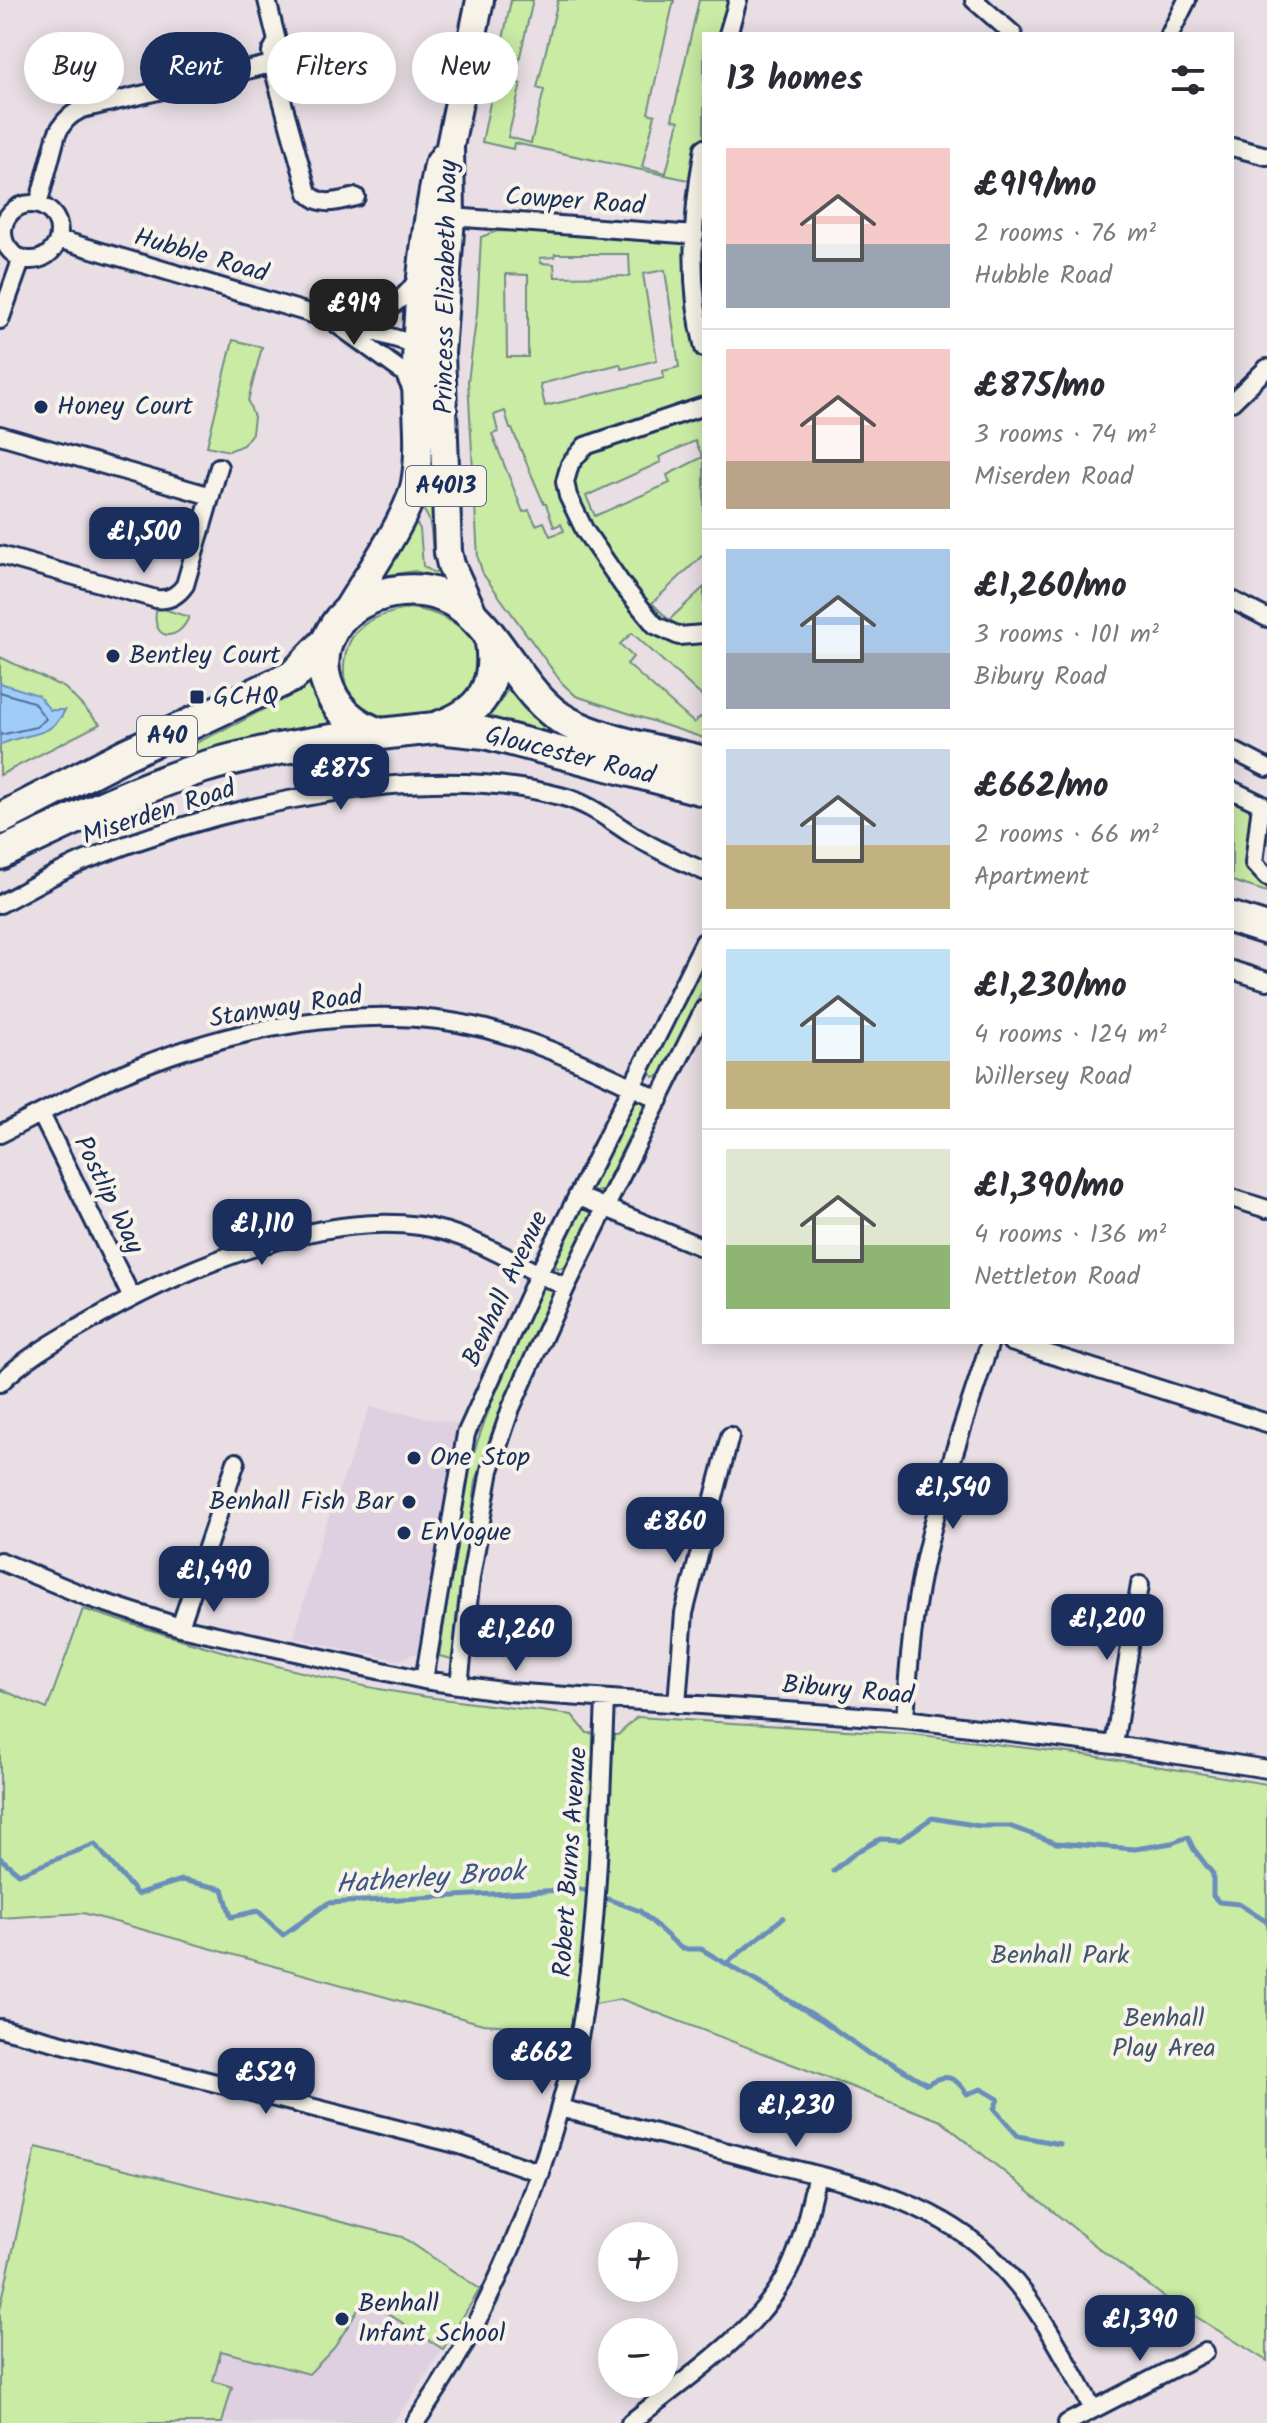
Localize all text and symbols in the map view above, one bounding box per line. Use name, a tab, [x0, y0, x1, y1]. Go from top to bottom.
chip: Buy	[24, 32, 124, 104]
chip: Rent	[140, 32, 251, 104]
chip: Filters	[267, 32, 396, 104]
chip: New	[412, 32, 518, 104]
text: 13 homes	[726, 53, 863, 107]
icon: filters	[1166, 58, 1210, 102]
street label: Princess Elizabeth Way	[424, 159, 470, 415]
text: £919/mo	[974, 159, 1097, 213]
street label: Cowper Road	[504, 176, 647, 228]
icon: home	[790, 180, 886, 276]
text: 2 rooms · 76 m²	[974, 213, 1156, 255]
street label: Hubble Road	[129, 217, 274, 295]
text: Hubble Road	[974, 255, 1112, 297]
pin: £919	[307, 279, 401, 347]
text: £919	[327, 284, 381, 326]
text: £875/mo	[974, 360, 1105, 414]
icon: home	[790, 381, 886, 477]
place label: Honey Court	[57, 386, 194, 428]
marker: Honey Court	[32, 398, 50, 416]
text: 3 rooms · 74 m²	[974, 414, 1156, 456]
text: Miserden Road	[974, 456, 1133, 498]
road number: A4013	[406, 466, 486, 506]
pin: £1,500	[79, 507, 209, 575]
text: £1,500	[107, 512, 181, 554]
text: £1,260/mo	[974, 560, 1127, 614]
icon: home	[790, 581, 886, 677]
text: 3 rooms · 101 m²	[974, 614, 1159, 656]
place label: Bentley Court	[129, 635, 281, 677]
marker: Bentley Court	[104, 647, 122, 665]
text: Bibury Road	[974, 656, 1106, 698]
place label: GCHQ	[213, 676, 279, 718]
marker: GCHQ	[188, 688, 206, 706]
street label: Gloucester Road	[481, 715, 660, 798]
road number: A40	[137, 716, 197, 756]
pin: £875	[294, 744, 388, 812]
text: £875	[311, 749, 371, 791]
text: £662/mo	[974, 760, 1109, 814]
street label: Miserden Road	[77, 768, 242, 858]
icon: home	[790, 781, 886, 877]
text: 2 rooms · 66 m²	[974, 814, 1159, 856]
text: Apartment	[974, 856, 1089, 898]
text: £1,230/mo	[974, 960, 1127, 1014]
street label: Stanway Road	[206, 975, 367, 1041]
icon: home	[790, 981, 886, 1077]
text: 4 rooms · 124 m²	[974, 1014, 1166, 1056]
text: Willersey Road	[974, 1056, 1131, 1098]
street label: Postlip Way	[61, 1129, 155, 1262]
text: £1,390/mo	[974, 1160, 1124, 1214]
icon: home	[790, 1181, 886, 1277]
pin: £1,110	[197, 1199, 327, 1267]
text: £1,110	[231, 1204, 293, 1246]
street label: Benhall Avenue	[451, 1204, 561, 1374]
text: 4 rooms · 136 m²	[974, 1214, 1166, 1256]
text: Nettleton Road	[974, 1256, 1140, 1298]
place label: One Stop	[430, 1437, 531, 1479]
marker: One Stop	[405, 1449, 423, 1467]
pin: £1,540	[888, 1463, 1018, 1531]
text: £1,540	[916, 1468, 990, 1510]
place label: Benhall Fish Bar	[209, 1481, 394, 1523]
marker: Benhall Fish Bar	[400, 1493, 418, 1511]
pin: £860	[628, 1497, 722, 1565]
text: £860	[644, 1502, 706, 1544]
place label: EnVogue	[420, 1512, 512, 1554]
marker: EnVogue	[395, 1524, 413, 1542]
pin: £1,490	[149, 1546, 279, 1614]
text: £1,490	[177, 1551, 251, 1593]
pin: £1,200	[1042, 1594, 1172, 1662]
text: £1,200	[1069, 1599, 1145, 1641]
pin: £1,260	[451, 1605, 581, 1673]
text: £1,260	[478, 1610, 554, 1652]
street label: Bibury Road	[780, 1664, 917, 1718]
street label: Robert Burns Avenue	[542, 1745, 600, 1979]
water label: Hatherley Brook	[334, 1850, 530, 1908]
park label: Benhall Park	[991, 1935, 1130, 1977]
park label: Benhall Play Area	[1112, 1998, 1216, 2070]
pin: £662	[495, 2028, 589, 2096]
text: £662	[511, 2033, 573, 2075]
pin: £529	[219, 2048, 313, 2116]
text: £529	[236, 2053, 296, 2095]
pin: £1,230	[731, 2081, 861, 2149]
text: £1,230	[758, 2086, 834, 2128]
map controls	[598, 2222, 678, 2398]
button: +	[598, 2222, 678, 2302]
place label: Benhall Infant School	[358, 2283, 505, 2355]
pin: £1,390	[1075, 2295, 1205, 2363]
text: £1,390	[1103, 2300, 1177, 2342]
marker: Benhall Infant School	[333, 2310, 351, 2328]
button: −	[598, 2318, 678, 2398]

